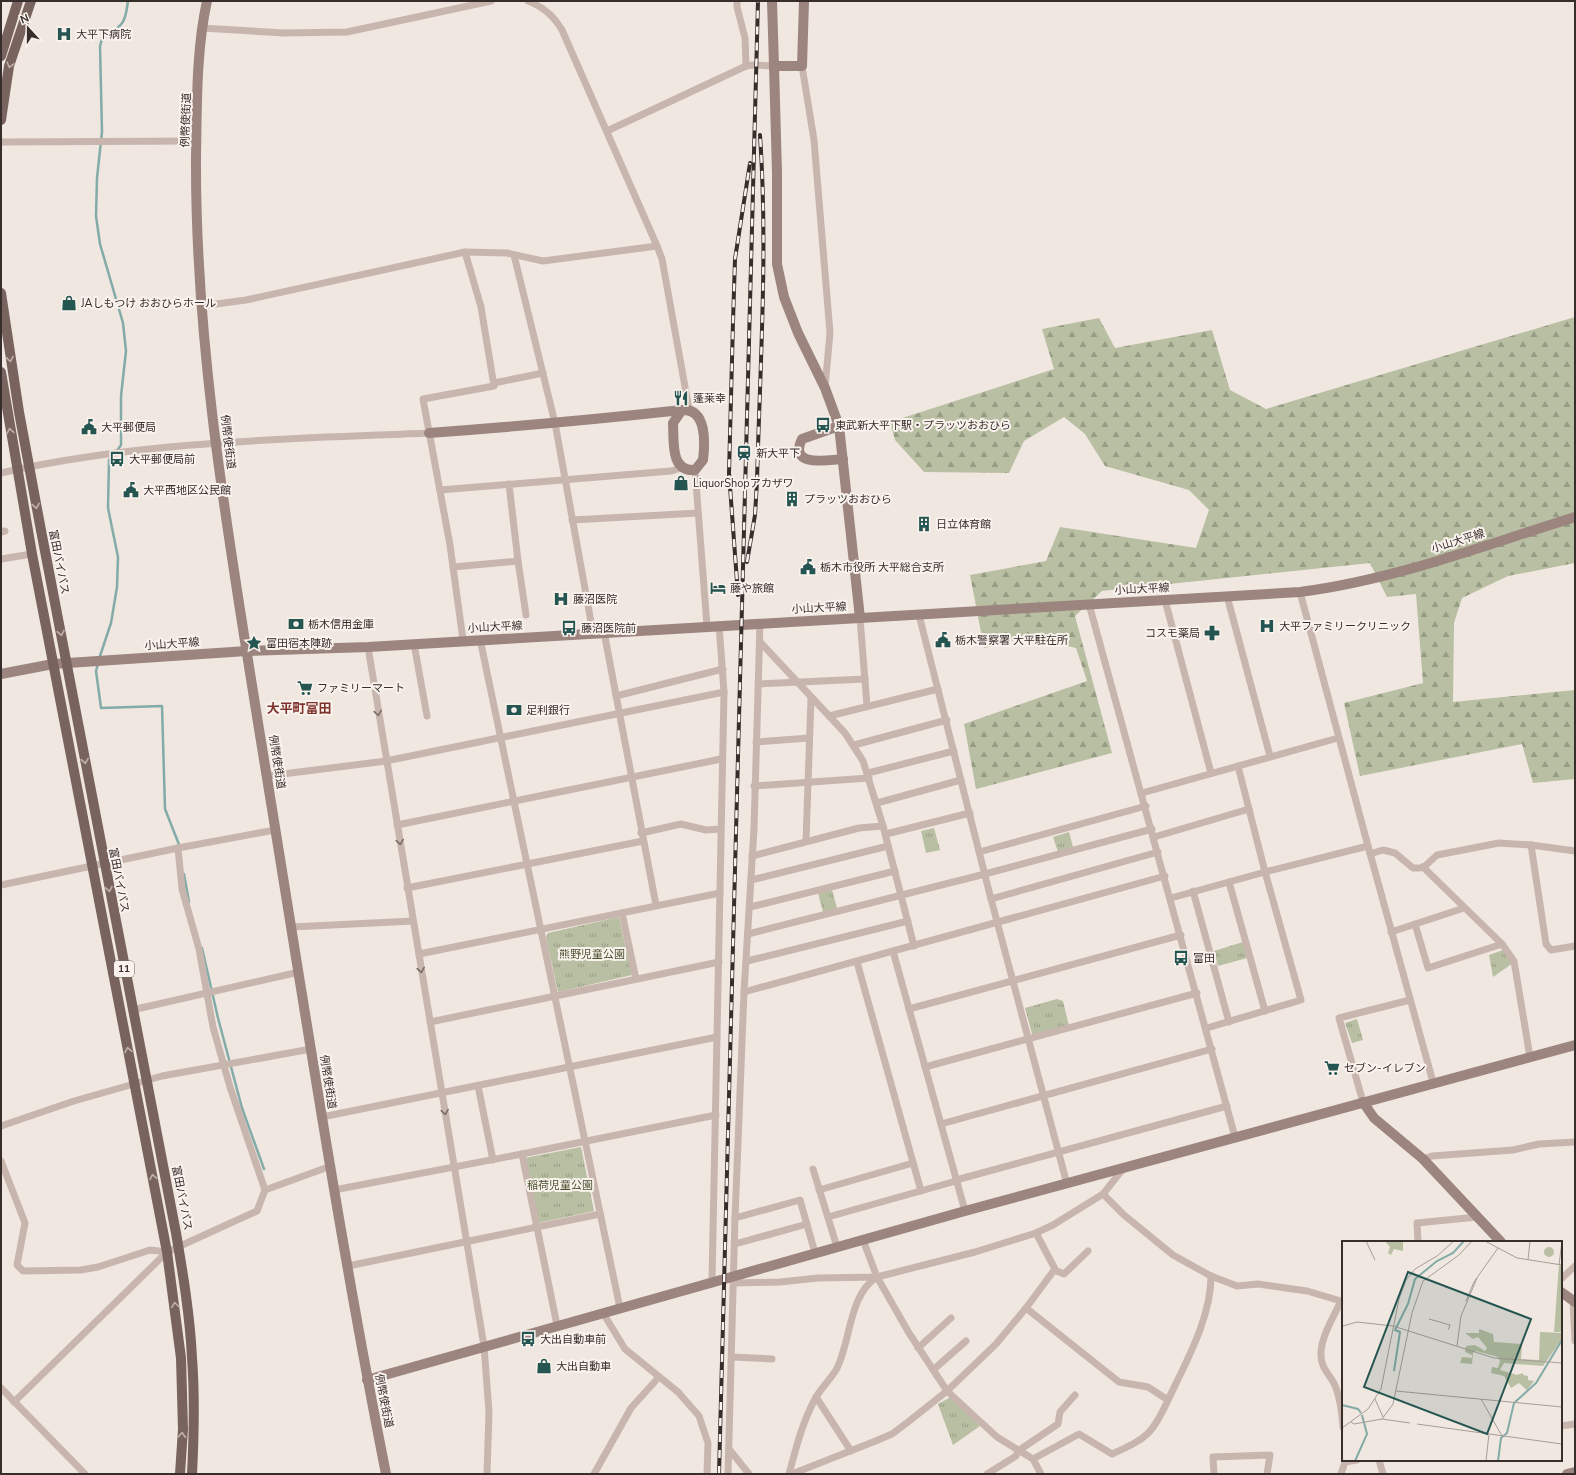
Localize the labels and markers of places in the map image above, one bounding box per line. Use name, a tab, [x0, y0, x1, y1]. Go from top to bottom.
hospital icon: 大平下病院	[55, 25, 73, 43]
place label: 大平下病院	[76, 27, 131, 42]
shop icon: JAしもつけ おおひらホール	[60, 294, 78, 312]
place label: JAしもつけ おおひらホール	[80, 296, 216, 311]
restaurant icon: 蓬莱幸	[672, 389, 690, 407]
place label: 蓬莱幸	[693, 391, 726, 406]
bus stop icon: 東武新大平下駅・プラッツおおひら	[814, 416, 832, 434]
public building icon: 大平郵便局	[80, 418, 98, 436]
place label: 東武新大平下駅・プラッツおおひら	[835, 418, 1011, 433]
place label: 大平郵便局	[101, 420, 156, 435]
station icon: 新大平下	[735, 444, 753, 462]
place label: 新大平下	[756, 446, 800, 461]
bus stop icon: 大平郵便局前	[108, 450, 126, 468]
place label: 大平郵便局前	[129, 452, 195, 467]
shop icon: LiquorShopアカザワ	[672, 474, 690, 492]
place label: LiquorShopアカザワ	[693, 476, 794, 491]
public building icon: 大平西地区公民館	[122, 481, 140, 499]
place label: 大平西地区公民館	[143, 483, 231, 498]
building icon: プラッツおおひら	[783, 490, 801, 508]
place label: プラッツおおひら	[804, 492, 892, 507]
building icon: 日立体育館	[915, 515, 933, 533]
place label: 日立体育館	[936, 517, 991, 532]
public building icon: 栃木市役所 大平総合支所	[799, 558, 817, 576]
place label: 栃木市役所 大平総合支所	[820, 560, 945, 575]
hotel icon: 藤や旅館	[709, 579, 727, 597]
place label: 藤や旅館	[730, 581, 774, 596]
hospital icon: 藤沼医院	[552, 590, 570, 608]
place label: 藤沼医院	[573, 592, 617, 607]
bank icon: 栃木信用金庫	[287, 615, 305, 633]
place label: 栃木信用金庫	[308, 617, 374, 632]
hospital icon: 大平ファミリークリニック	[1258, 617, 1276, 635]
bus stop icon: 藤沼医院前	[560, 619, 578, 637]
place label: 大平ファミリークリニック	[1279, 619, 1411, 634]
place label: 藤沼医院前	[581, 621, 636, 636]
pharmacy icon: コスモ薬局	[1203, 624, 1221, 642]
place label: コスモ薬局	[1145, 626, 1200, 641]
public building icon: 栃木警察署 大平駐在所	[934, 631, 952, 649]
place label: 栃木警察署 大平駐在所	[955, 633, 1069, 648]
place icon: 富田宿本陣跡	[245, 634, 263, 652]
place label: 富田宿本陣跡	[266, 636, 332, 651]
supermarket icon: ファミリーマート	[296, 679, 314, 697]
place label: ファミリーマート	[317, 681, 405, 696]
bank icon: 足利銀行	[505, 701, 523, 719]
place label: 足利銀行	[526, 703, 570, 718]
bus stop icon: 富田	[1172, 949, 1190, 967]
place label: 富田	[1193, 951, 1215, 966]
supermarket icon: セブン-イレブン	[1323, 1059, 1341, 1077]
place label: セブン-イレブン	[1344, 1061, 1426, 1076]
bus stop icon: 大出自動車前	[519, 1330, 537, 1348]
place label: 大出自動車前	[540, 1332, 606, 1347]
shop icon: 大出自動車	[535, 1357, 553, 1375]
place label: 大出自動車	[556, 1359, 611, 1374]

